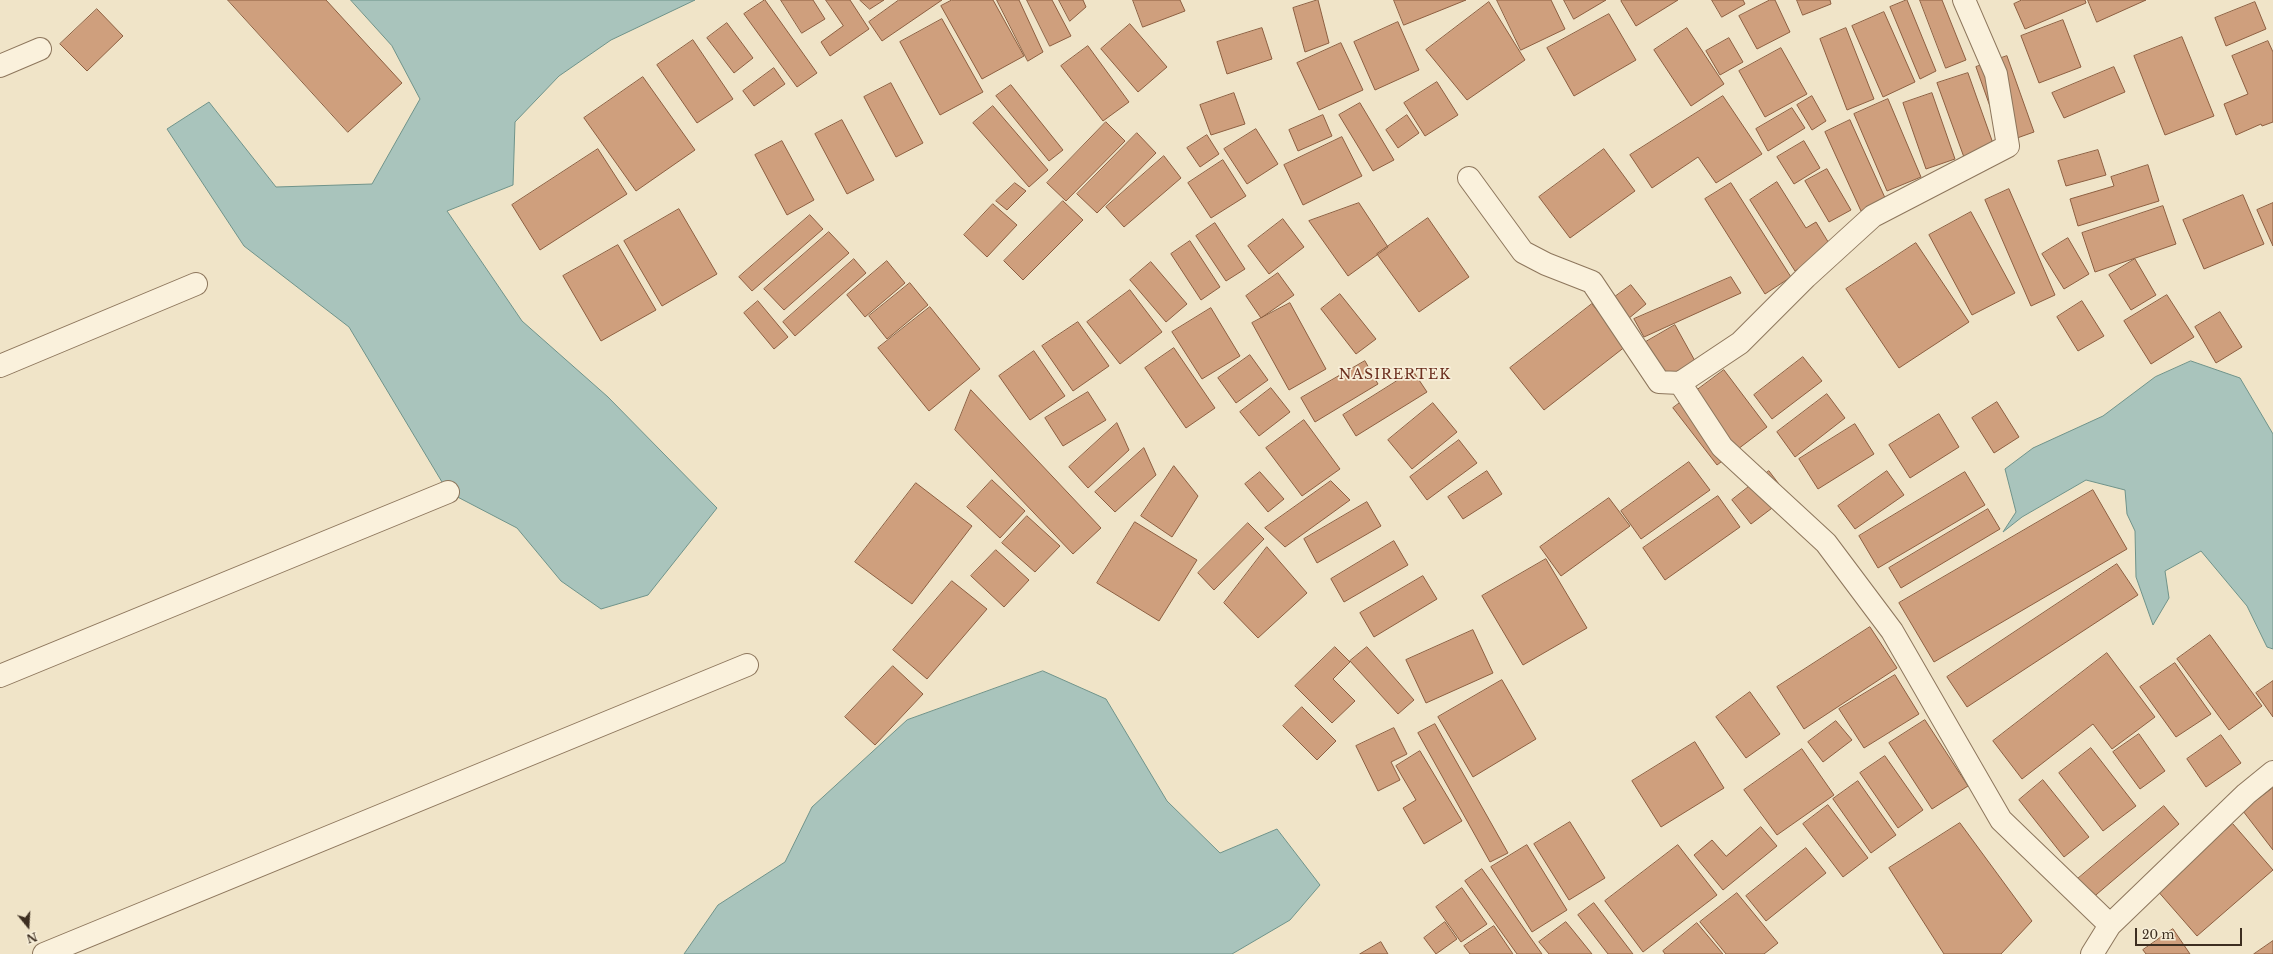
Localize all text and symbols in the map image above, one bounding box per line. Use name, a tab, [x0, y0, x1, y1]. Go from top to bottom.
district label: NASIRERTEK	[1339, 367, 1451, 383]
north arrow	[8, 906, 48, 946]
scale bar	[2137, 920, 2244, 946]
text: 20 m	[2142, 927, 2174, 942]
text: N	[25, 929, 39, 946]

